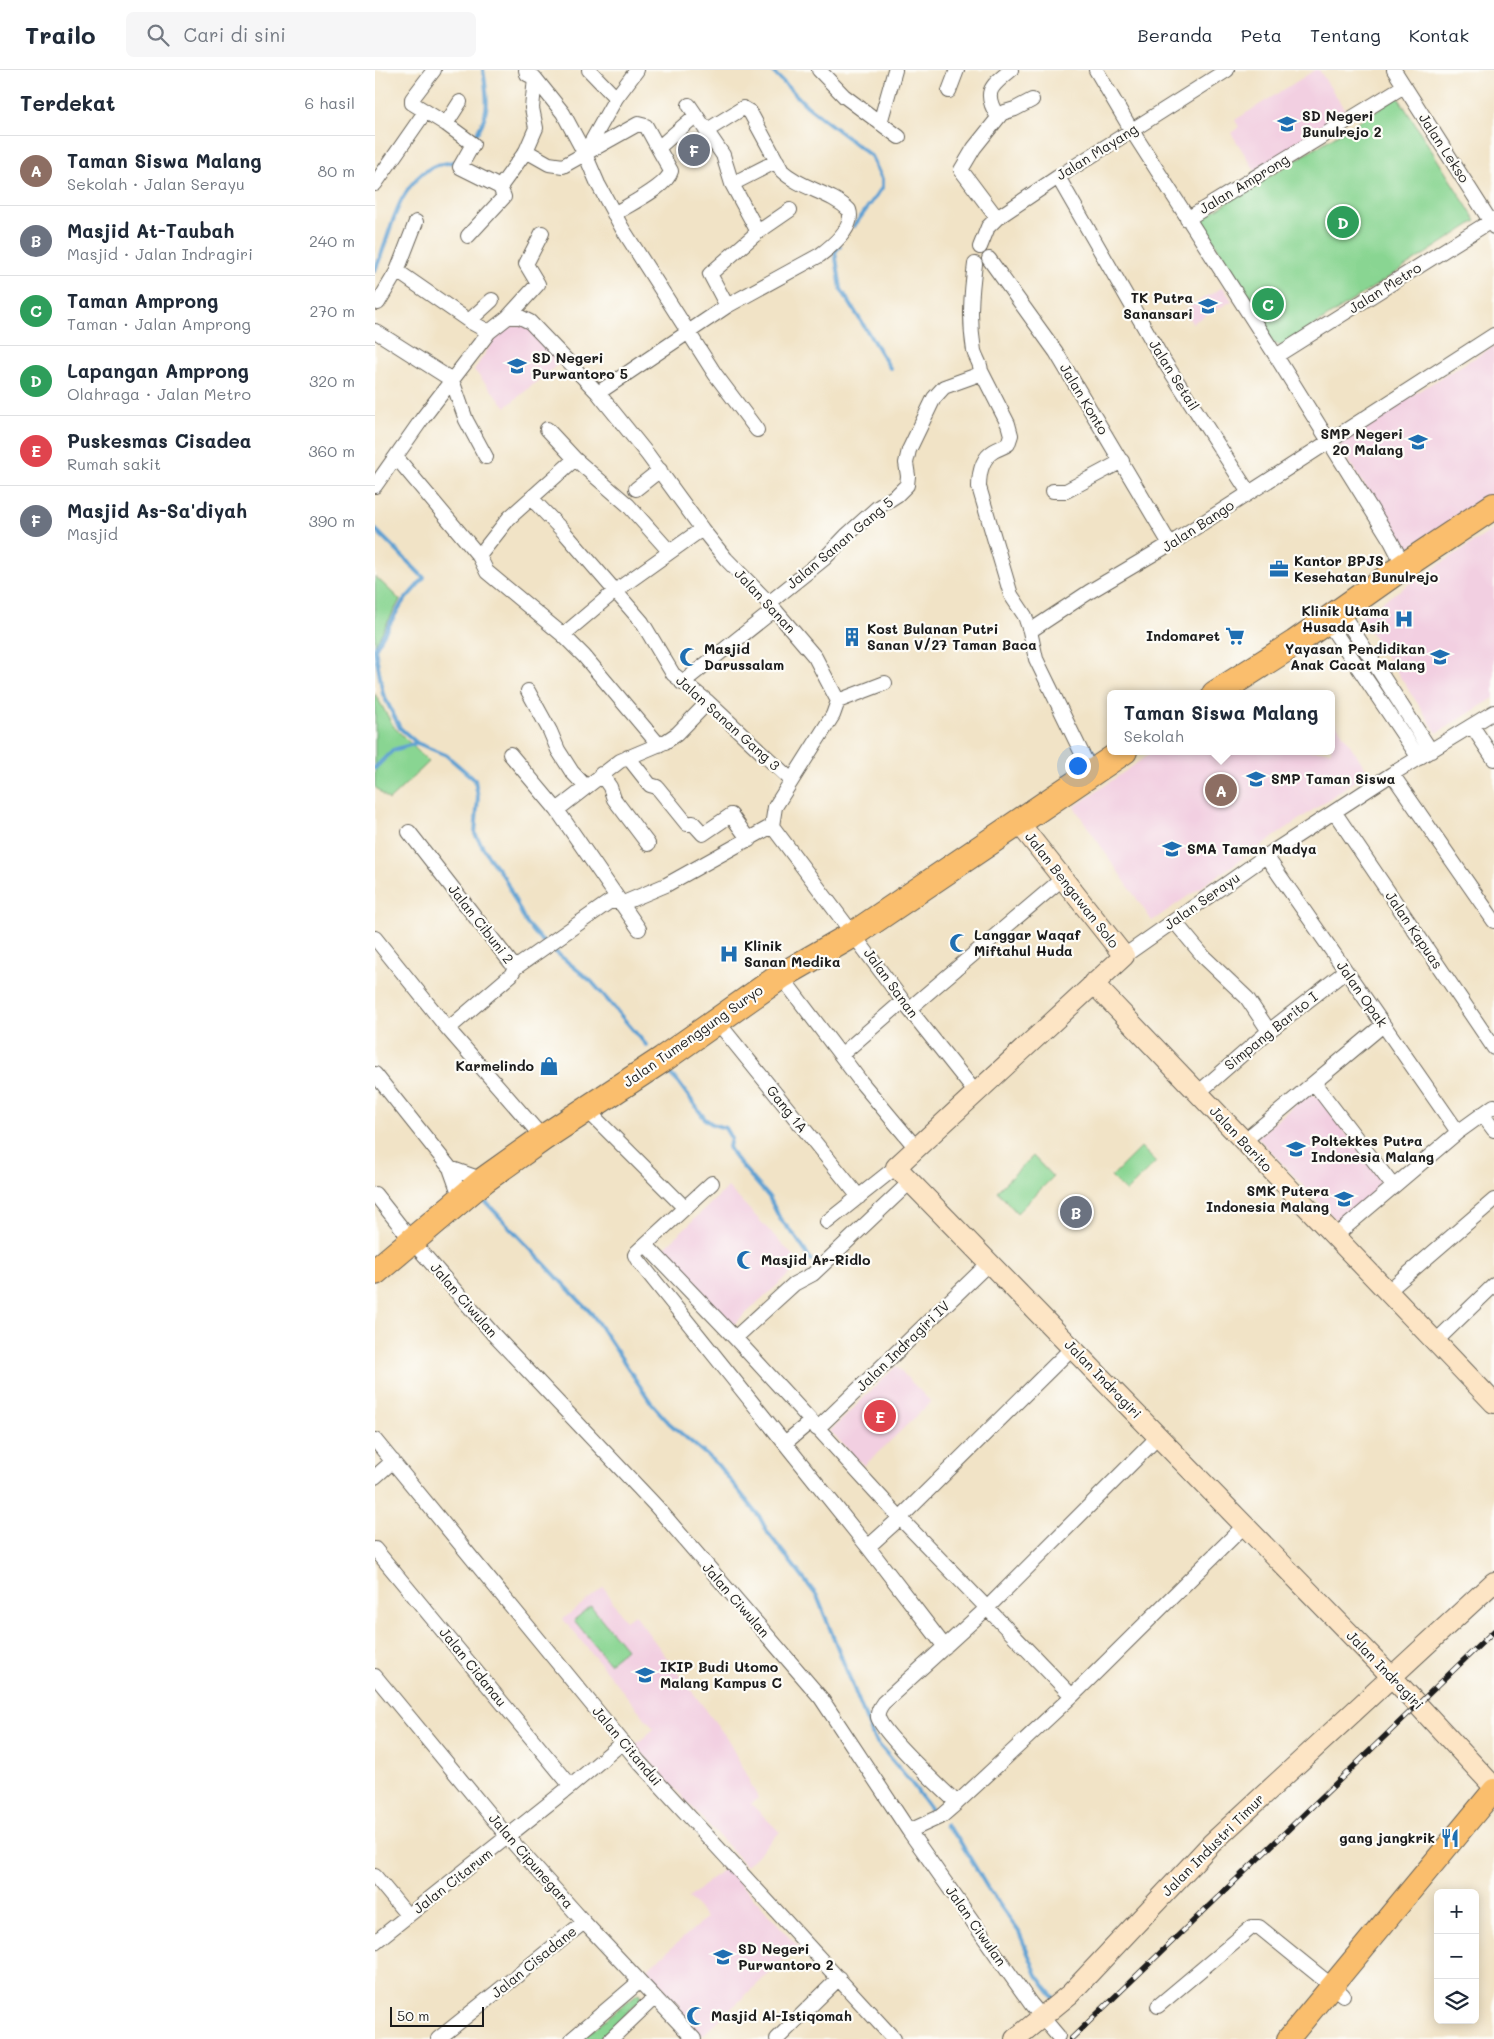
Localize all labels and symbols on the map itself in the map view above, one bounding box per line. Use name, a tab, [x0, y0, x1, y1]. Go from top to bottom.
place label: SD Negeri Bunulrejo 2	[1302, 106, 1382, 141]
street label: Jalan Lekso	[1415, 109, 1474, 186]
school or university icon: SD Negeri Bunulrejo 2	[1276, 113, 1298, 135]
street label: Jalan Mayang	[1052, 119, 1141, 184]
pin: F	[678, 131, 710, 169]
street label: Jalan Amprong	[1195, 149, 1292, 218]
pin: D	[1327, 203, 1359, 241]
street label: Jalan Metro	[1345, 258, 1425, 317]
pin: C	[1252, 285, 1284, 323]
place label: TK Putra Sanansari	[1123, 288, 1193, 323]
school or university icon: TK Putra Sanansari	[1197, 295, 1219, 317]
street label: Jalan Setail	[1145, 336, 1204, 414]
place label: SD Negeri Purwantoro 5	[532, 348, 628, 383]
school or university icon: SD Negeri Purwantoro 5	[506, 355, 528, 377]
street label: Jalan Konto	[1056, 360, 1113, 438]
place label: SMP Negeri 20 Malang	[1321, 424, 1403, 459]
school or university icon: SMP Negeri 20 Malang	[1407, 431, 1429, 453]
street label: Jalan Sanan Gang 5	[782, 492, 897, 593]
street label: Jalan Bango	[1158, 495, 1237, 556]
place label: Kantor BPJS Kesehatan Bunulrejo	[1294, 551, 1439, 586]
office icon: Kantor BPJS Kesehatan Bunulrejo	[1268, 558, 1290, 580]
street label: Jalan Sanan	[731, 564, 800, 637]
place label: Klinik Utama Husada Asih	[1302, 601, 1389, 636]
hospital icon: Klinik Utama Husada Asih	[1393, 608, 1415, 630]
place label: Kost Bulanan Putri Sanan V/27 Taman Baca	[867, 619, 1037, 654]
supermarket icon: Indomaret	[1224, 625, 1246, 647]
building icon: Kost Bulanan Putri Sanan V/27 Taman Baca	[841, 626, 863, 648]
place label: Indomaret	[1146, 626, 1220, 645]
place label: Masjid Darussalam	[704, 639, 784, 674]
place label: Yayasan Pendidikan Anak Cacat Malang	[1285, 639, 1425, 674]
mosque icon: Masjid Darussalam	[678, 646, 700, 668]
school or university icon: Yayasan Pendidikan Anak Cacat Malang	[1429, 646, 1451, 668]
street label: Jalan Sanan Gang 3	[672, 671, 784, 774]
your location	[1065, 753, 1091, 779]
school or university icon: SMP Taman Siswa	[1245, 768, 1267, 790]
place label: SMP Taman Siswa	[1271, 769, 1396, 788]
pin: A	[1205, 771, 1237, 809]
street label: Jalan Bengawan Solo	[1021, 828, 1124, 952]
school or university icon: SMA Taman Madya	[1161, 838, 1183, 860]
place label: SMA Taman Madya	[1187, 839, 1317, 858]
street label: Jalan Serayu	[1160, 868, 1243, 934]
street label: Jalan Cibuni 2	[444, 880, 518, 967]
street label: Jalan Kapuas	[1381, 887, 1447, 972]
place label: Langgar Waqaf Miftahul Huda	[974, 925, 1082, 960]
mosque icon: Langgar Waqaf Miftahul Huda	[948, 932, 970, 954]
place label: Klinik Sanan Medika	[744, 936, 841, 971]
hospital icon: Klinik Sanan Medika	[718, 943, 740, 965]
street label: Jalan Sanan	[860, 944, 923, 1021]
street label: Jalan Opak	[1333, 957, 1392, 1031]
street label: Jalan Tumenggung Suryo	[619, 980, 766, 1091]
street label: Simpang Barito I	[1220, 987, 1321, 1074]
shop icon: Karmelindo	[538, 1055, 560, 1077]
place label: Karmelindo	[456, 1056, 534, 1075]
street label: Gang 1A	[763, 1081, 812, 1136]
street label: Jalan Barito	[1206, 1101, 1277, 1176]
place label: Poltekkes Putra Indonesia Malang	[1311, 1131, 1434, 1166]
school or university icon: Poltekkes Putra Indonesia Malang	[1285, 1138, 1307, 1160]
place label: SMK Putera Indonesia Malang	[1206, 1181, 1329, 1216]
school or university icon: SMK Putera Indonesia Malang	[1333, 1188, 1355, 1210]
pin: B	[1060, 1193, 1092, 1231]
mosque icon: Masjid Ar-Ridlo	[735, 1249, 757, 1271]
place label: Masjid Ar-Ridlo	[761, 1250, 871, 1269]
street label: Jalan Ciwulan	[426, 1258, 502, 1341]
street label: Jalan Indragiri IV	[852, 1296, 953, 1395]
street label: Jalan Indragiri	[1061, 1335, 1146, 1422]
pin: E	[864, 1397, 896, 1435]
street label: Jalan Ciwulan	[698, 1558, 774, 1641]
street label: Jalan Cidanau	[436, 1623, 511, 1710]
street label: Jalan Indragiri	[1343, 1626, 1428, 1713]
place label: IKIP Budi Utomo Malang Kampus C	[660, 1657, 782, 1692]
school or university icon: IKIP Budi Utomo Malang Kampus C	[634, 1664, 656, 1686]
street label: Jalan Citandui	[588, 1702, 666, 1790]
street label: Jalan Industri Timur	[1157, 1789, 1268, 1900]
street label: Jalan Cipunegara	[485, 1809, 578, 1912]
restaurant icon: gang jangkrik	[1439, 1827, 1461, 1849]
place label: gang jangkrik	[1339, 1828, 1435, 1847]
street label: Jalan Citarum	[409, 1844, 496, 1918]
street label: Jalan Ciwulan	[942, 1882, 1011, 1970]
street label: Jalan Cisadane	[487, 1921, 580, 2002]
place label: SD Negeri Purwantoro 2	[738, 1939, 834, 1974]
school or university icon: SD Negeri Purwantoro 2	[712, 1946, 734, 1968]
scale bar	[390, 2004, 484, 2027]
mosque icon: Masjid Al-Istiqomah	[685, 2005, 707, 2027]
place label: Masjid Al-Istiqomah	[711, 2006, 852, 2025]

